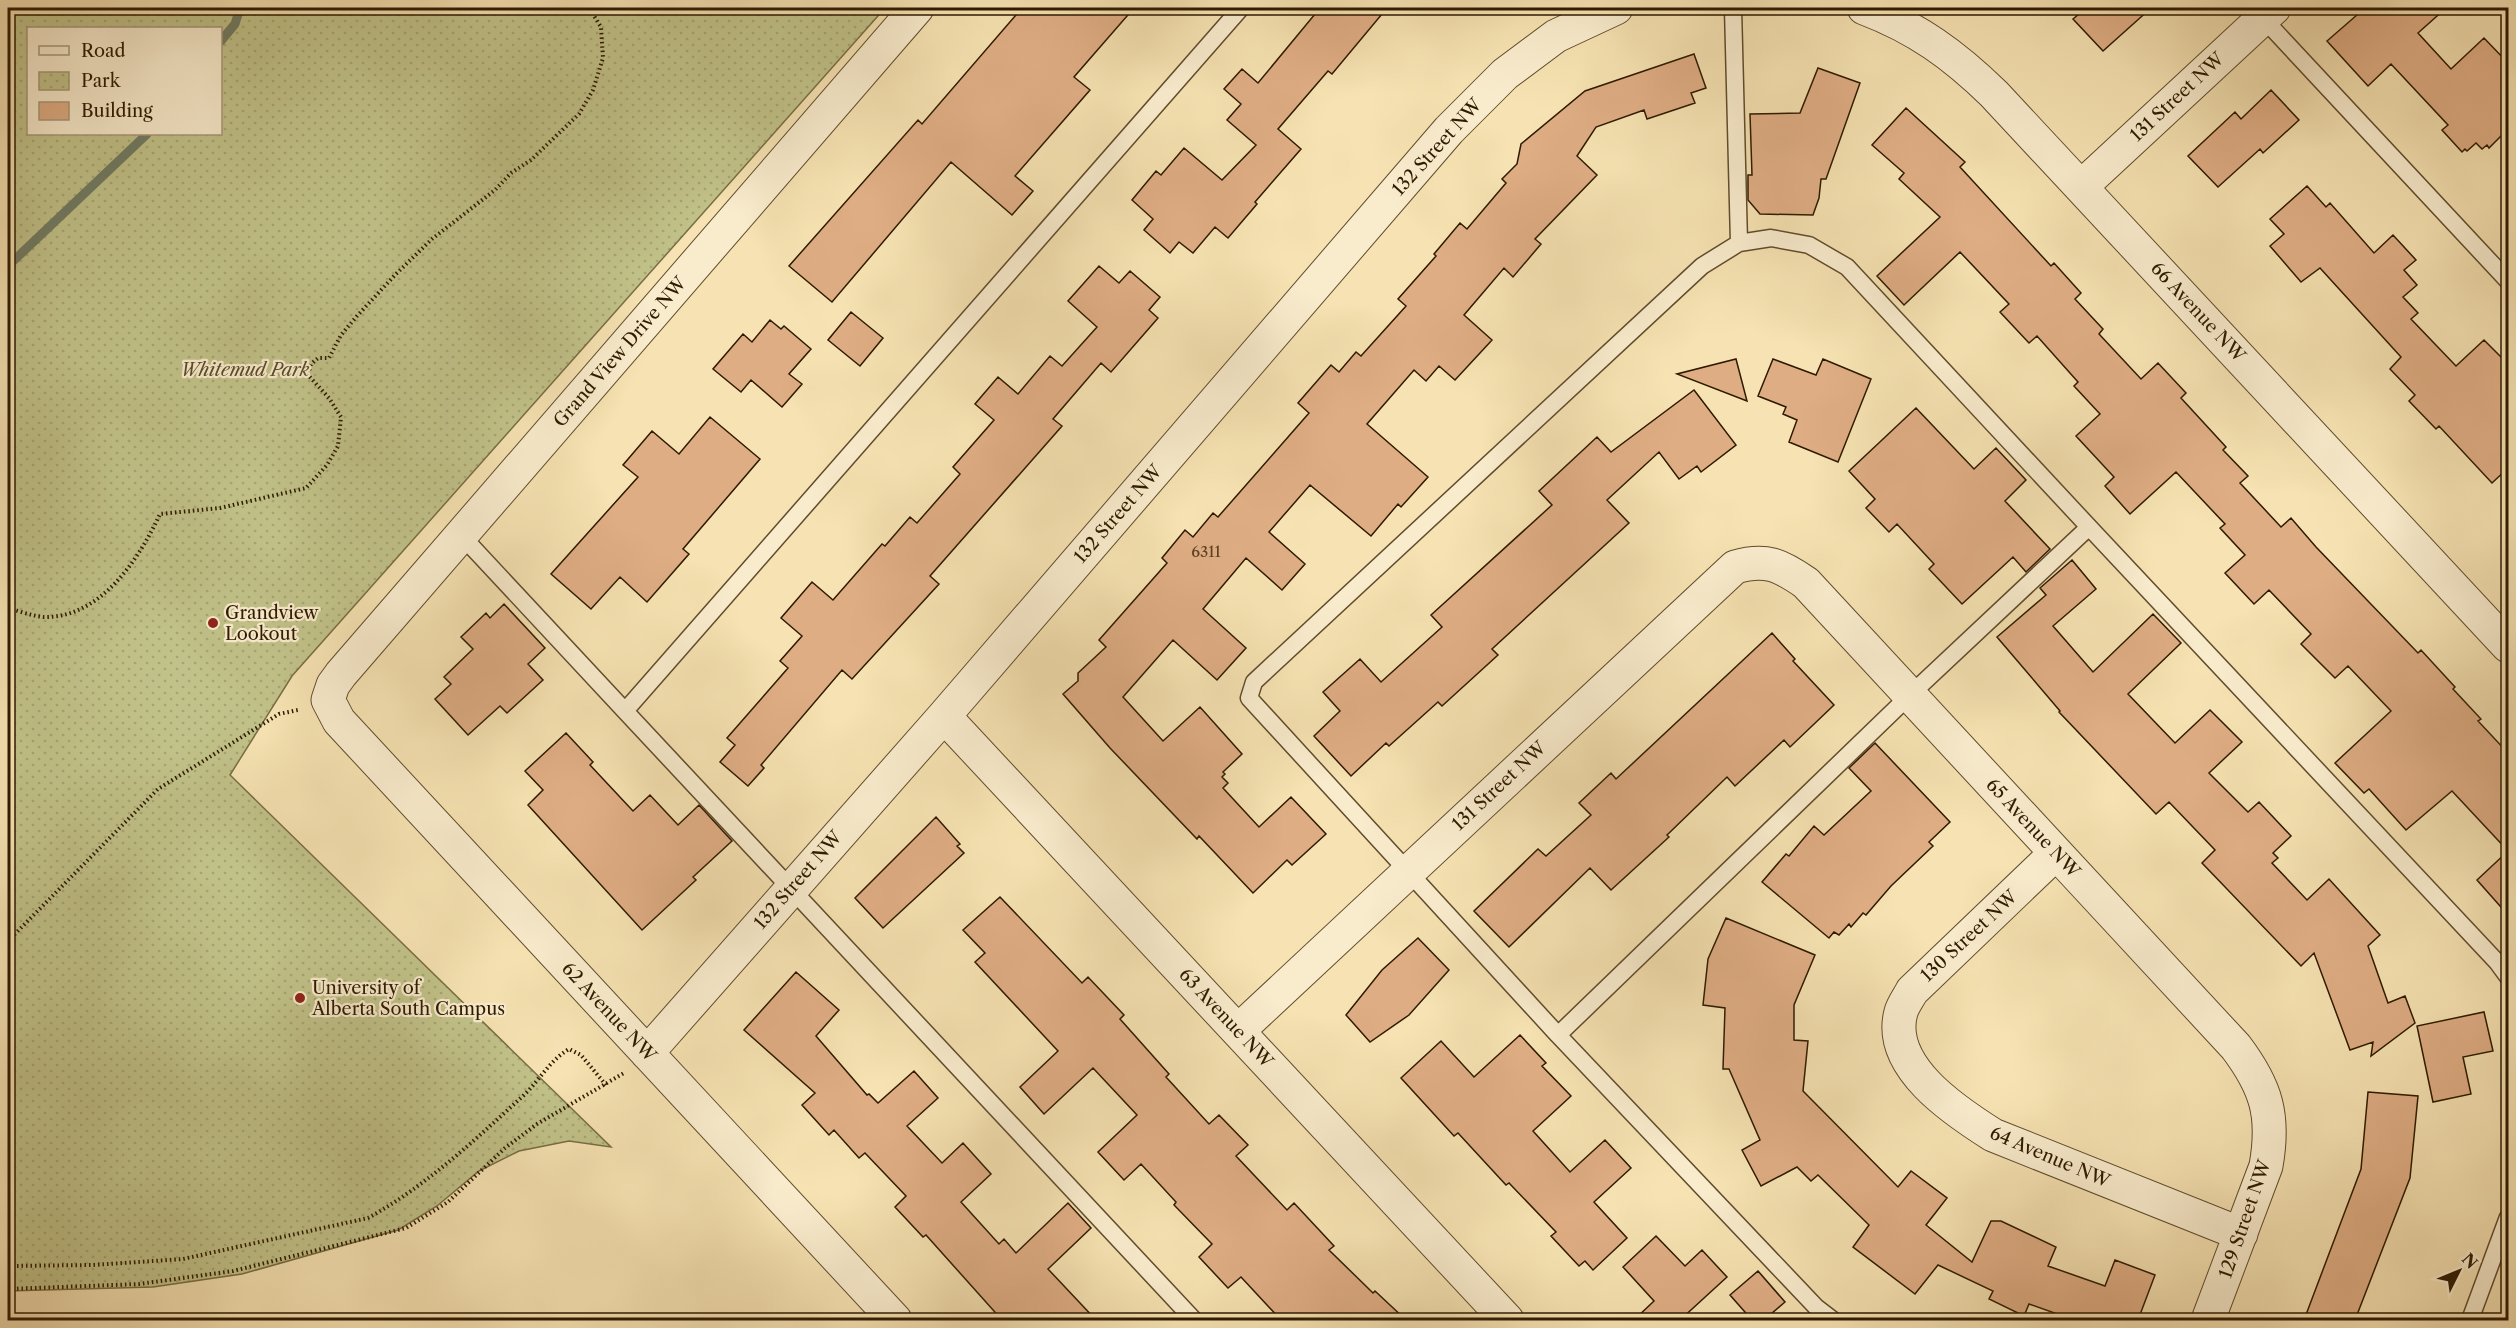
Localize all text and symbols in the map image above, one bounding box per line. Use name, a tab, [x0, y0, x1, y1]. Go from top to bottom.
legend	[27, 27, 222, 135]
text: Road	[81, 40, 126, 62]
street label: 131 Street NW	[2126, 47, 2229, 146]
text: Park	[81, 70, 122, 92]
street label: 132 Street NW	[1388, 93, 1487, 200]
text: Building	[81, 100, 153, 122]
street label: 66 Avenue NW	[2146, 258, 2251, 367]
street label: Grand View Drive NW	[549, 272, 692, 431]
park label: Whitemud Park	[181, 359, 310, 381]
street label: 132 Street NW	[1069, 459, 1167, 568]
house number: 6311	[1191, 542, 1222, 561]
place label: Grandview Lookout	[225, 602, 320, 645]
marker: Grandview Lookout	[206, 616, 220, 630]
street label: 131 Street NW	[1448, 736, 1551, 835]
street label: 65 Avenue NW	[1981, 774, 2085, 883]
street label: 132 Street NW	[749, 825, 847, 934]
street label: 130 Street NW	[1916, 885, 2023, 986]
street label: 62 Avenue NW	[557, 958, 662, 1067]
street label: 63 Avenue NW	[1174, 964, 1279, 1073]
place label: University of Alberta South Campus	[311, 977, 505, 1020]
marker: University of Alberta South Campus	[293, 991, 307, 1005]
street label: 64 Avenue NW	[1987, 1122, 2115, 1193]
street label: 129 Street NW	[2214, 1156, 2276, 1281]
north arrow	[2429, 1241, 2489, 1301]
text: N	[2458, 1249, 2482, 1273]

